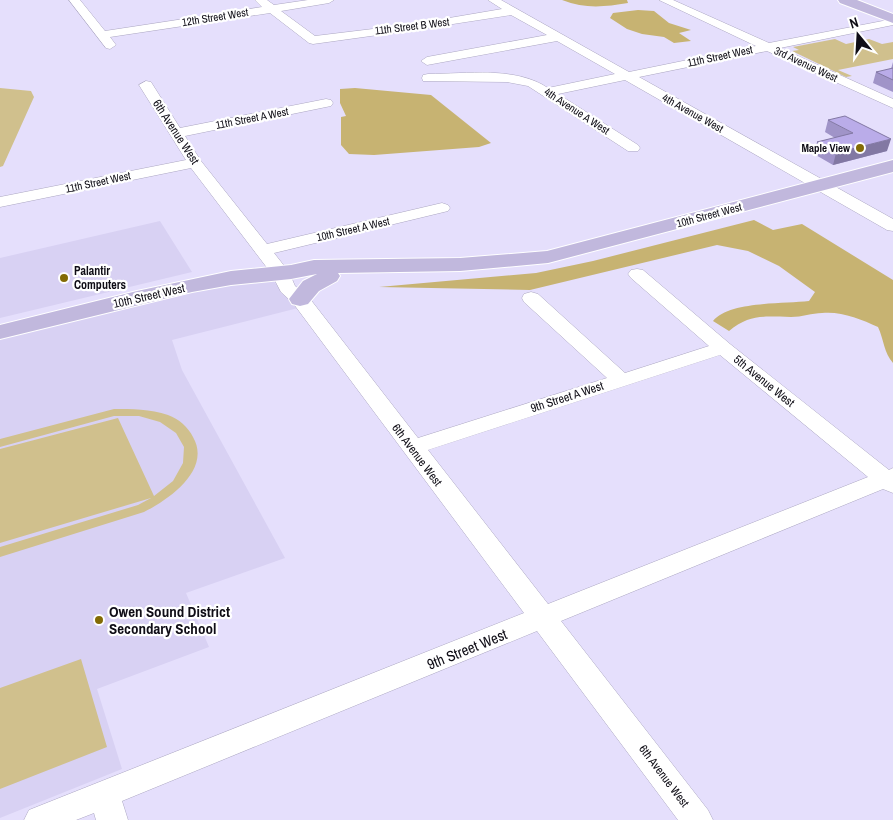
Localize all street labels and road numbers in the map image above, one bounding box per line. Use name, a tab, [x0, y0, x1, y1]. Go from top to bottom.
street label: 12th Street West	[181, 5, 250, 29]
street label: 11th Street B West	[374, 14, 451, 38]
street label: 11th Street West	[686, 42, 754, 70]
street label: 3rd Avenue West	[772, 43, 840, 85]
street label: 4th Avenue A West	[542, 85, 613, 138]
street label: 4th Avenue West	[660, 90, 727, 136]
street label: 6th Avenue West	[149, 97, 203, 168]
street label: 11th Street A West	[214, 104, 290, 132]
street label: 11th Street West	[64, 168, 132, 196]
street label: 10th Street West	[675, 199, 744, 230]
street label: 10th Street A West	[315, 214, 391, 244]
street label: 10th Street West	[112, 280, 187, 312]
street label: 5th Avenue West	[730, 351, 798, 411]
street label: 9th Street A West	[528, 378, 606, 416]
street label: 6th Avenue West	[388, 421, 446, 490]
street label: 9th Street West	[424, 623, 511, 675]
street label: 6th Avenue West	[635, 742, 693, 811]

